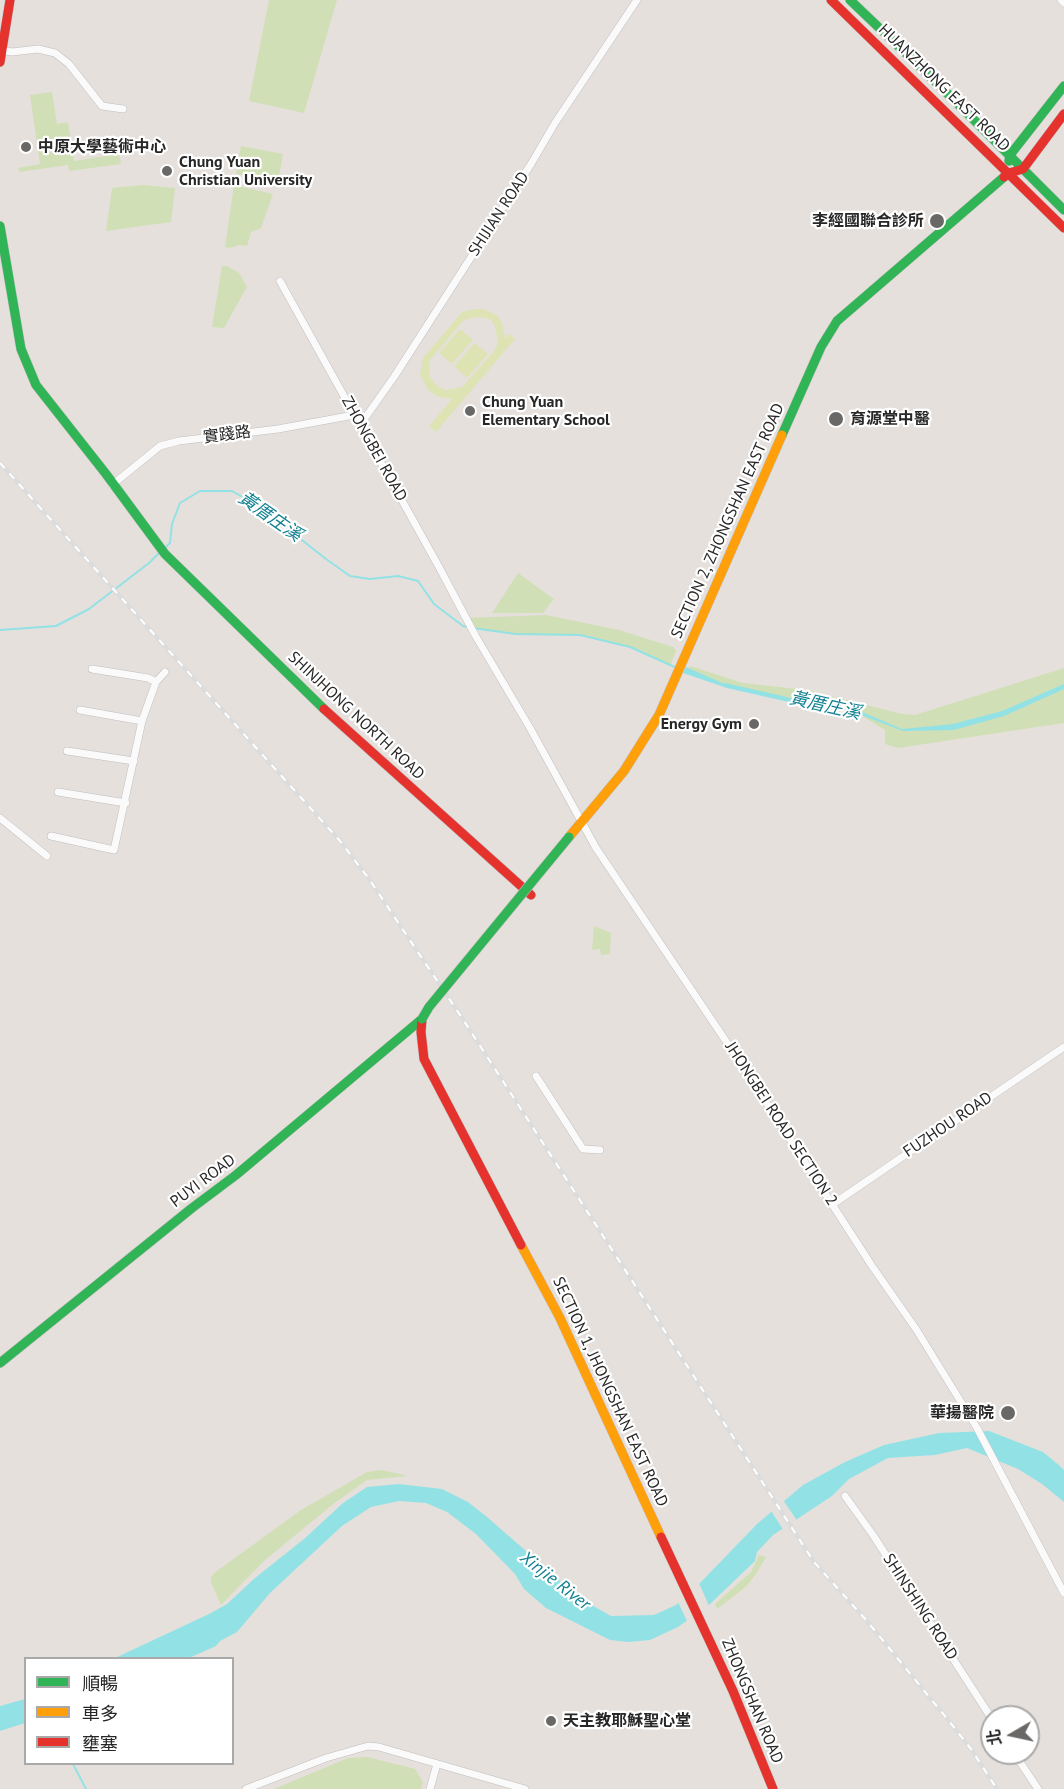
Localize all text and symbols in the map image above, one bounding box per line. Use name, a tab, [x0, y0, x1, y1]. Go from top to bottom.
street label: HUANZHONG EAST ROAD	[874, 20, 1014, 156]
place label: 中原大學藝術中心	[38, 137, 166, 157]
marker: 中原大學藝術中心	[19, 140, 33, 154]
place label: Chung Yuan Christian University	[179, 152, 312, 190]
marker: Chung Yuan Christian University	[160, 164, 174, 178]
street label: SHIJIAN ROAD	[465, 168, 533, 260]
place label: 李經國聯合診所	[812, 211, 924, 231]
marker: 李經國聯合診所	[928, 212, 946, 230]
place label: Chung Yuan Elementary School	[482, 392, 610, 430]
street label: ZHONGBEI ROAD	[337, 393, 411, 505]
street label: SECTION 2, ZHONGSHAN EAST ROAD	[667, 400, 789, 642]
marker: Chung Yuan Elementary School	[463, 404, 477, 418]
place label: 育源堂中醫	[850, 409, 930, 429]
marker: 育源堂中醫	[827, 410, 845, 428]
street label: 實踐路	[202, 423, 252, 447]
water label: 黃厝庄溪	[234, 488, 306, 546]
street label: SHINJHONG NORTH ROAD	[284, 648, 428, 784]
water label: 黃厝庄溪	[787, 687, 863, 725]
place label: Energy Gym	[661, 714, 742, 734]
marker: Energy Gym	[747, 717, 761, 731]
street label: JHONGBEI ROAD SECTION 2	[721, 1039, 841, 1209]
street label: FUZHOU ROAD	[900, 1088, 996, 1162]
street label: PUYI ROAD	[167, 1150, 239, 1212]
street label: SECTION 1, JHONGSHAN EAST ROAD	[548, 1274, 672, 1510]
place label: 華揚醫院	[930, 1403, 994, 1423]
marker: 華揚醫院	[999, 1404, 1017, 1422]
water label: Xinjie River	[516, 1547, 594, 1615]
street label: SHINSHING ROAD	[879, 1550, 961, 1664]
street label: ZHONGSHAN ROAD	[717, 1636, 787, 1766]
legend	[24, 1657, 234, 1765]
text: 順暢	[82, 1672, 118, 1695]
text: 車多	[82, 1702, 118, 1725]
north arrow	[980, 1705, 1040, 1765]
place label: 天主教耶穌聖心堂	[563, 1711, 691, 1731]
marker: 天主教耶穌聖心堂	[544, 1714, 558, 1728]
text: 北	[983, 1728, 1005, 1747]
text: 壅塞	[82, 1732, 118, 1755]

